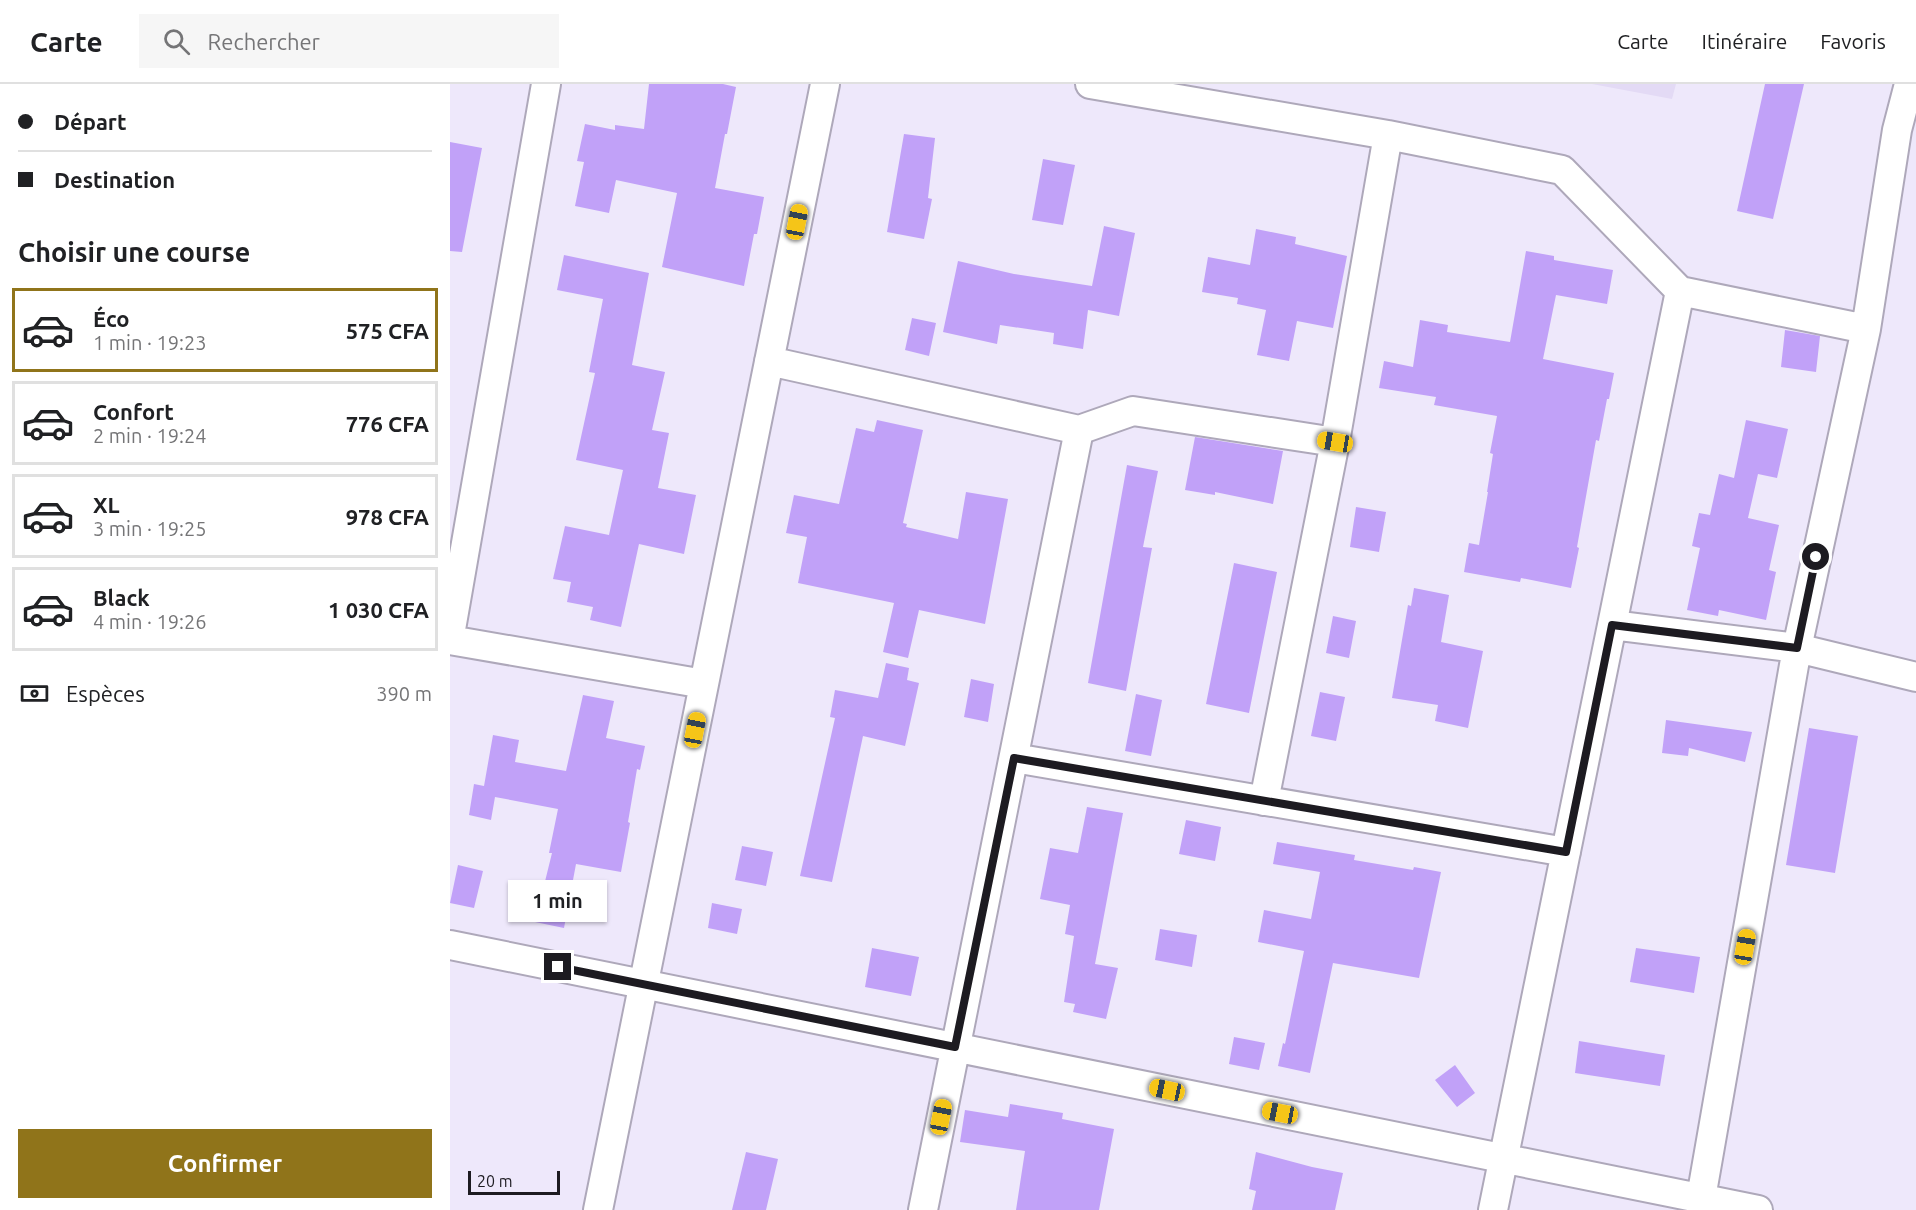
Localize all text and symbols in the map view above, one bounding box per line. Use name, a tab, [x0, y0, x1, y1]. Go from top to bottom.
search box	[139, 14, 559, 68]
icon: search	[160, 25, 193, 58]
text: Carte	[30, 26, 103, 57]
text: Rechercher	[208, 29, 320, 54]
text: Carte	[1617, 29, 1669, 53]
text: Itinéraire	[1702, 29, 1787, 53]
text: Favoris	[1820, 29, 1886, 53]
text: Départ	[54, 109, 126, 134]
text: Destination	[54, 167, 175, 192]
car	[785, 203, 809, 241]
text: Choisir une course	[18, 237, 250, 267]
icon: car	[21, 303, 75, 357]
text: Éco	[93, 306, 130, 331]
text: 575 CFA	[346, 318, 429, 343]
text: 1 min · 19:23	[93, 331, 207, 354]
icon: car	[21, 396, 75, 450]
text: Confort	[93, 399, 174, 424]
text: 776 CFA	[346, 411, 429, 436]
text: 2 min · 19:24	[93, 424, 207, 447]
car	[1316, 430, 1354, 454]
icon: car	[21, 489, 75, 543]
text: XL	[93, 492, 120, 517]
text: 978 CFA	[346, 504, 429, 529]
text: 3 min · 19:25	[93, 517, 207, 540]
route start	[1802, 543, 1829, 570]
icon: car	[21, 582, 75, 636]
text: Black	[93, 585, 150, 610]
text: 1 030 CFA	[328, 597, 429, 622]
text: 4 min · 19:26	[93, 610, 207, 633]
icon: cash	[18, 677, 51, 710]
text: Espèces	[66, 681, 145, 706]
text: 390 m	[376, 682, 432, 705]
car	[683, 711, 707, 749]
callout: 1 min	[508, 880, 608, 922]
text: 1 min	[532, 889, 583, 912]
car	[1733, 928, 1757, 966]
route end	[544, 953, 571, 980]
car	[1148, 1077, 1186, 1103]
car	[929, 1098, 953, 1136]
car	[1261, 1101, 1299, 1125]
button: Confirmer	[18, 1129, 432, 1198]
scale bar	[468, 1168, 560, 1196]
text: 20 m	[477, 1172, 513, 1190]

